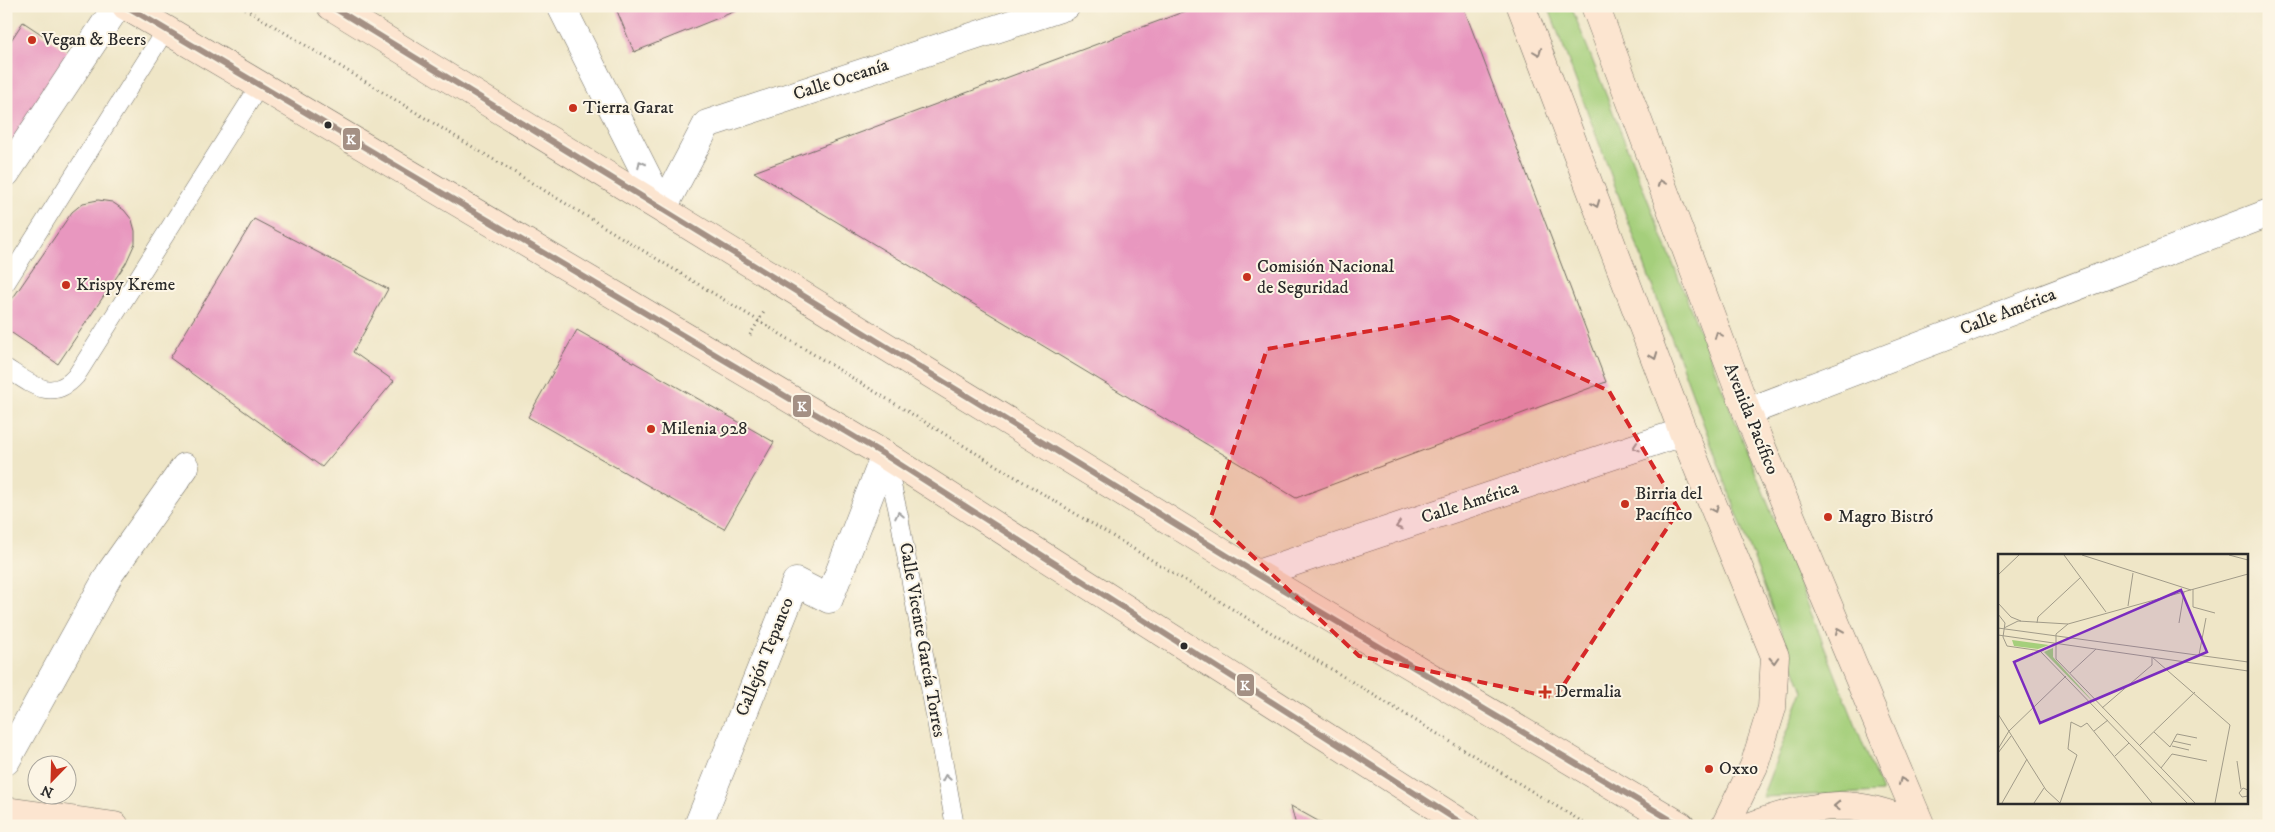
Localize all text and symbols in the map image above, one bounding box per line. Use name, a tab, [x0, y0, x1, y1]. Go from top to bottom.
place label: Vegan & Beers	[41, 29, 146, 51]
marker: Vegan & Beers	[26, 34, 38, 46]
one-way arrow	[1532, 47, 1542, 56]
street label: Calle Oceanía	[791, 54, 892, 106]
place label: Tierra Garat	[583, 97, 674, 119]
marker: Tierra Garat	[567, 102, 579, 114]
unlabelled marker	[323, 120, 333, 130]
line badge: K	[342, 127, 361, 151]
text: K	[346, 131, 357, 149]
one-way arrow	[637, 161, 647, 170]
one-way arrow	[1657, 179, 1667, 187]
one-way arrow	[1590, 199, 1600, 208]
place label: Comisión Nacional de Seguridad	[1257, 256, 1395, 299]
marker: Comisión Nacional de Seguridad	[1241, 271, 1253, 283]
place label: Krispy Kreme	[76, 274, 175, 296]
marker: Krispy Kreme	[60, 279, 72, 291]
street label: Calle América	[1957, 284, 2059, 340]
one-way arrow	[1714, 331, 1724, 340]
one-way arrow	[1648, 351, 1658, 360]
street label: Avenida Pacífico	[1719, 360, 1783, 478]
line badge: K	[792, 394, 812, 418]
text: K	[797, 398, 808, 416]
place label: Milenia 928	[661, 418, 747, 440]
marker: Milenia 928	[645, 423, 657, 435]
one-way arrow	[1633, 442, 1641, 452]
street label: Calle América	[1419, 477, 1522, 529]
place label: Birria del Pacífico	[1635, 483, 1703, 526]
marker: Birria del Pacífico	[1619, 498, 1631, 510]
one-way arrow	[1708, 504, 1719, 513]
place label: Magro Bistró	[1838, 506, 1934, 528]
one-way arrow	[894, 510, 905, 519]
marker: Magro Bistró	[1822, 511, 1834, 523]
one-way arrow	[1396, 521, 1404, 531]
street label: Calle Vicente García Torres	[894, 541, 950, 739]
inset map	[1998, 554, 2248, 804]
street label: Callejón Tepanco	[731, 594, 799, 720]
one-way arrow	[1835, 627, 1845, 636]
unlabelled marker	[1179, 641, 1189, 651]
one-way arrow	[1769, 656, 1779, 664]
line badge: K	[1236, 673, 1255, 697]
text: K	[1240, 677, 1251, 695]
place label: Dermalia	[1555, 681, 1622, 703]
marker: Dermalia	[1539, 686, 1551, 698]
north arrow	[28, 754, 78, 804]
place label: Oxxo	[1719, 758, 1758, 780]
marker: Oxxo	[1703, 763, 1715, 775]
one-way arrow	[942, 773, 952, 782]
one-way arrow	[1898, 777, 1908, 786]
text: N	[38, 780, 56, 802]
one-way arrow	[1832, 801, 1840, 811]

